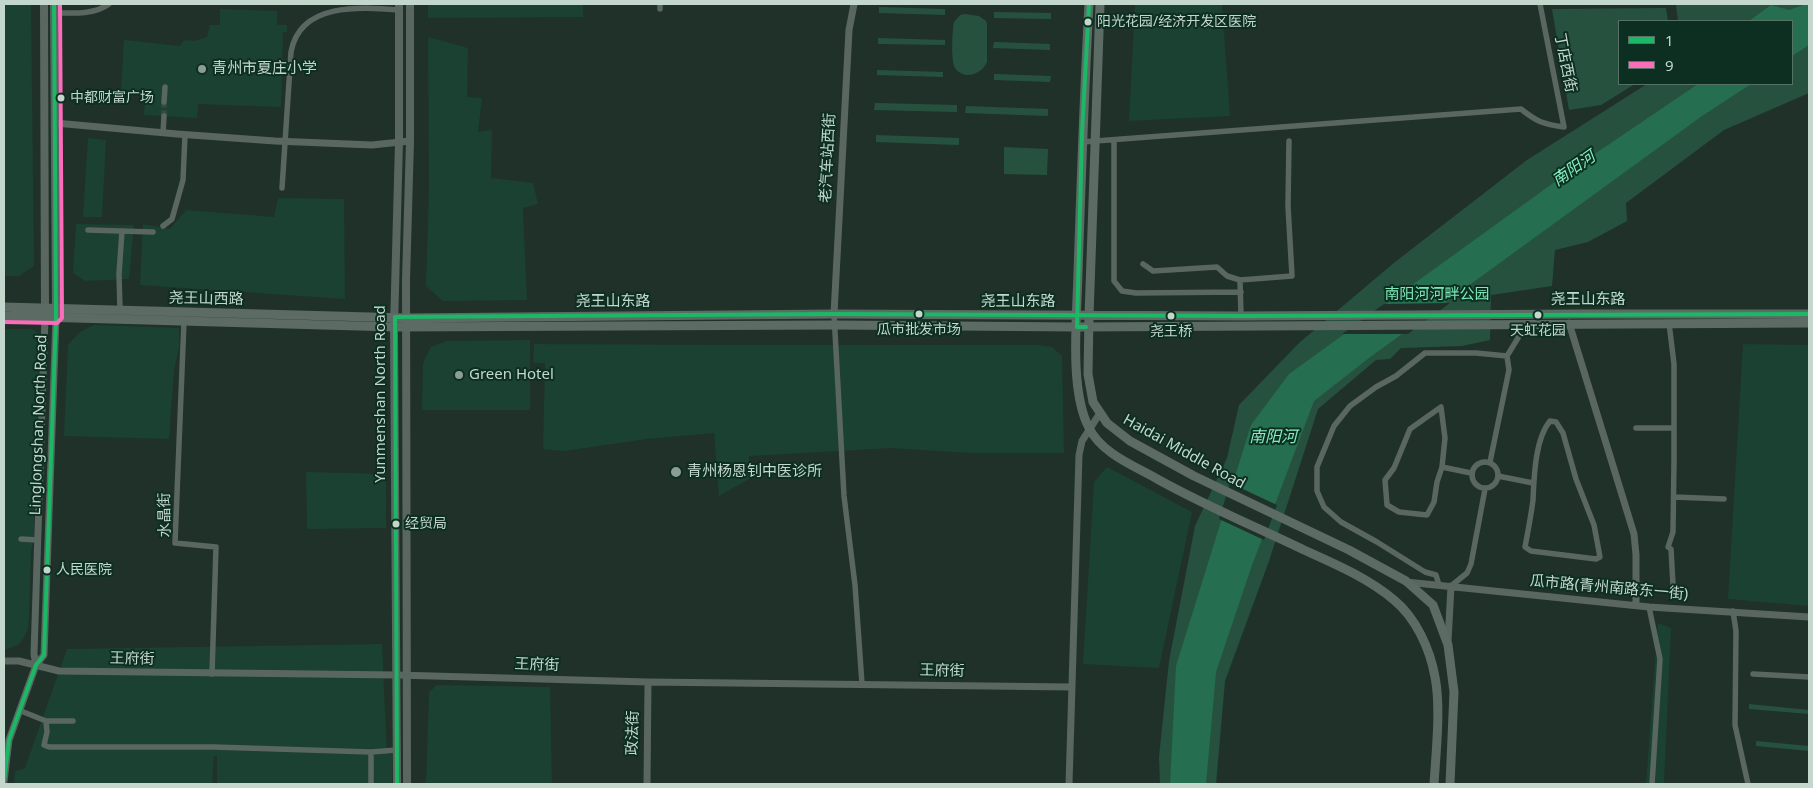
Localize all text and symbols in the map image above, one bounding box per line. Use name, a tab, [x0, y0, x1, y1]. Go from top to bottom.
place label: 阳光花园/经济开发区医院	[1097, 14, 1256, 30]
marker: 阳光花园/经济开发区医院	[1083, 17, 1093, 27]
legend	[1618, 20, 1793, 85]
text: 1	[1665, 30, 1674, 50]
street label: 丁店西街	[1550, 32, 1580, 94]
text: 9	[1665, 55, 1674, 75]
place label: 青州市夏庄小学	[212, 60, 317, 78]
marker: 青州市夏庄小学	[196, 63, 208, 75]
place label: 中都财富广场	[70, 90, 154, 106]
marker: 中都财富广场	[56, 93, 66, 103]
street label: 老汽车站西街	[817, 113, 839, 203]
water label: 南阳河	[1549, 147, 1599, 191]
park label: 南阳河河畔公园	[1385, 286, 1489, 304]
street label: 尧王山西路	[168, 289, 244, 309]
street label: 尧王山东路	[1551, 291, 1625, 309]
street label: 尧王山东路	[576, 293, 650, 311]
street label: 尧王山东路	[981, 293, 1055, 311]
street label: Yunmenshan North Road	[372, 305, 390, 483]
marker: 瓜市批发市场	[914, 309, 924, 319]
marker: 天虹花园	[1533, 310, 1543, 320]
marker: 尧王桥	[1166, 311, 1176, 321]
place label: 瓜市批发市场	[877, 322, 961, 338]
place label: 天虹花园	[1510, 323, 1566, 339]
place label: 尧王桥	[1150, 324, 1192, 340]
street label: Linglongshan North Road	[27, 334, 51, 516]
place label: Green Hotel	[469, 366, 554, 384]
marker: Green Hotel	[453, 369, 465, 381]
street label: Haidai Middle Road	[1120, 411, 1248, 493]
water label: 南阳河	[1249, 427, 1297, 447]
place label: 青州杨恩钊中医诊所	[687, 463, 822, 481]
marker: 青州杨恩钊中医诊所	[669, 465, 683, 479]
street label: 水晶街	[156, 492, 174, 538]
place label: 经贸局	[405, 516, 447, 532]
marker: 经贸局	[391, 519, 401, 529]
place label: 人民医院	[56, 562, 112, 578]
marker: 人民医院	[42, 565, 52, 575]
street label: 瓜市路(青州南路东一街)	[1529, 572, 1689, 604]
street label: 王府街	[109, 650, 155, 668]
street label: 王府街	[514, 655, 560, 675]
street label: 王府街	[919, 662, 965, 680]
street label: 政法街	[624, 710, 642, 756]

